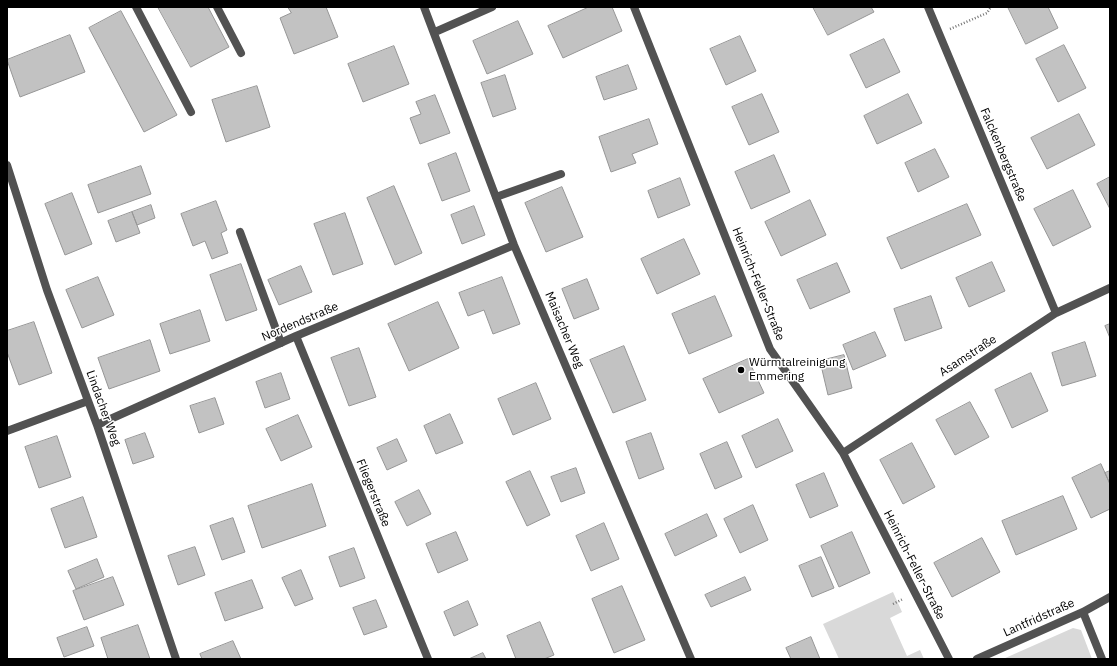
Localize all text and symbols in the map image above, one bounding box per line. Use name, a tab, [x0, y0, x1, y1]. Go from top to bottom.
street label: Falckenbergstraße	[977, 106, 1029, 204]
street label: Heinrich-Feller-Straße	[729, 225, 787, 343]
street label: Maisacher Weg	[541, 290, 587, 370]
street label: Nordendstraße	[260, 299, 340, 345]
street label: Asamstraße	[937, 332, 999, 380]
place label: Würmtalreinigung Emmering	[749, 356, 845, 384]
marker: Würmtalreinigung Emmering	[736, 365, 746, 375]
street label: Lindacher Weg	[83, 368, 123, 448]
street label: Fliegerstraße	[353, 457, 393, 529]
street label: Heinrich-Feller-Straße	[880, 508, 948, 622]
street label: Lantfridstraße	[1001, 596, 1077, 640]

